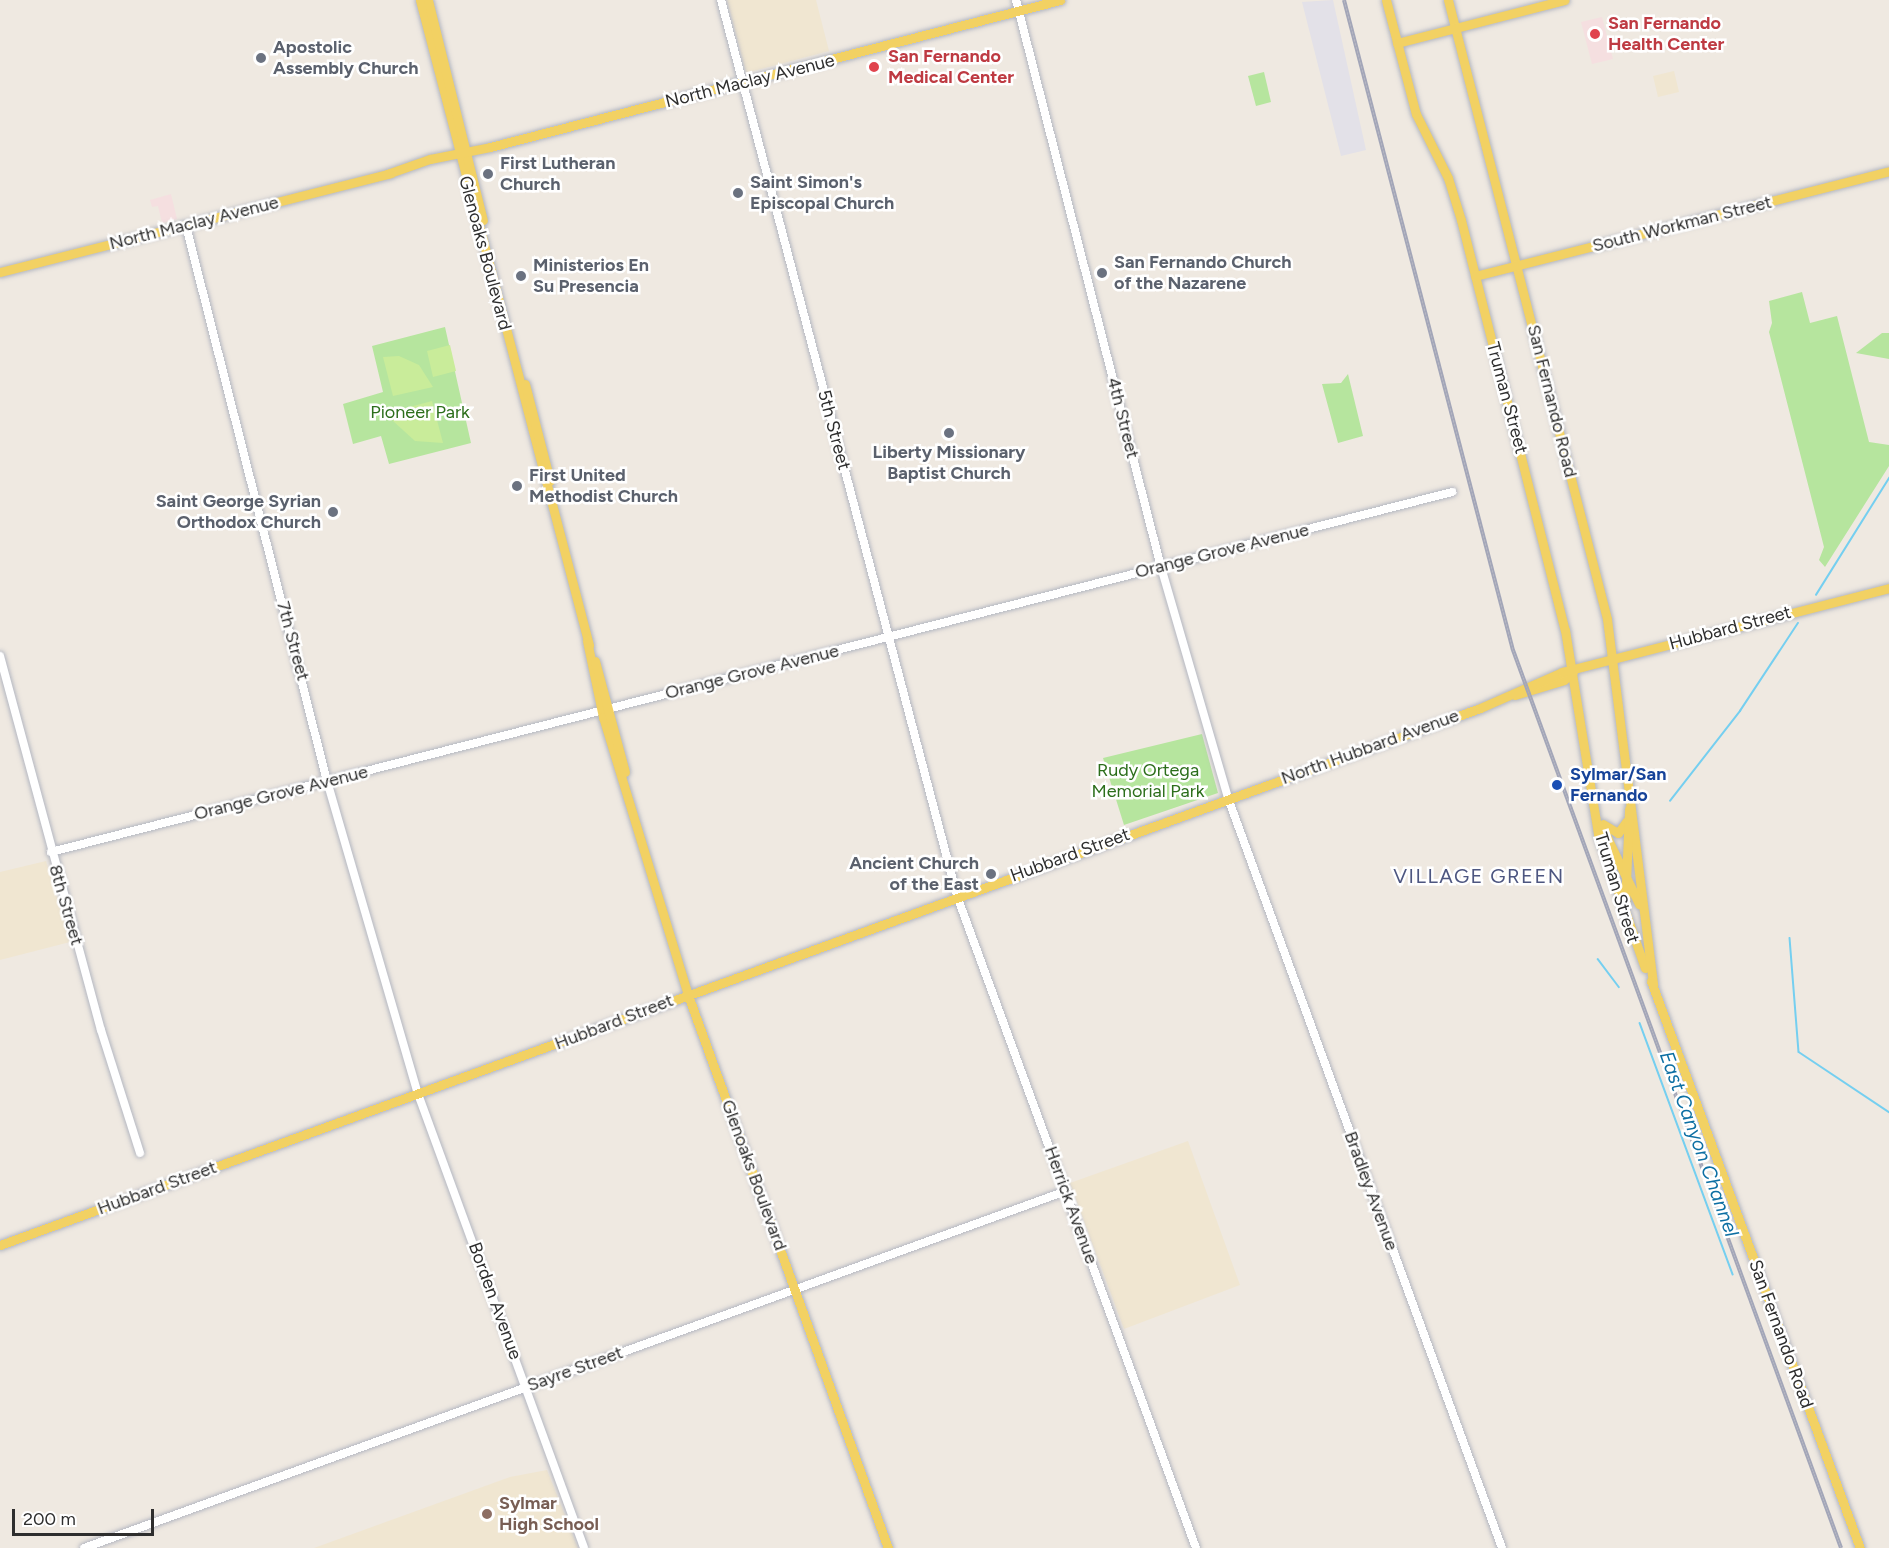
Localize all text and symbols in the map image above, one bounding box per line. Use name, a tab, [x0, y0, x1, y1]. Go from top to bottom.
place label: San Fernando Health Center	[1608, 13, 1724, 56]
marker: San Fernando Health Center	[1586, 25, 1604, 43]
place label: Apostolic Assembly Church	[273, 37, 419, 80]
place label: San Fernando Medical Center	[888, 46, 1014, 88]
street label: North Maclay Avenue	[663, 50, 837, 112]
marker: Apostolic Assembly Church	[254, 51, 268, 65]
marker: San Fernando Medical Center	[865, 58, 883, 76]
place label: First Lutheran Church	[500, 153, 615, 195]
marker: First Lutheran Church	[481, 167, 495, 181]
place label: Saint Simon's Episcopal Church	[750, 172, 894, 214]
street label: Glenoaks Boulevard	[454, 174, 516, 332]
marker: Saint Simon's Episcopal Church	[731, 186, 745, 200]
street label: South Workman Street	[1590, 191, 1774, 257]
street label: North Maclay Avenue	[107, 192, 281, 254]
place label: San Fernando Church of the Nazarene	[1114, 252, 1292, 294]
place label: Ministerios En Su Presencia	[533, 255, 649, 298]
marker: San Fernando Church of the Nazarene	[1095, 266, 1109, 280]
marker: Ministerios En Su Presencia	[514, 269, 528, 283]
street label: San Fernando Road	[1523, 322, 1581, 480]
street label: Truman Street	[1482, 340, 1532, 456]
street label: 4th Street	[1102, 375, 1144, 461]
street label: 5th Street	[813, 388, 855, 472]
park label: Pioneer Park	[370, 401, 470, 423]
marker: Liberty Missionary Baptist Church	[942, 426, 956, 440]
place label: Liberty Missionary Baptist Church	[873, 442, 1025, 484]
place label: First United Methodist Church	[529, 465, 678, 508]
marker: First United Methodist Church	[510, 479, 524, 493]
place label: Saint George Syrian Orthodox Church	[156, 491, 321, 534]
marker: Saint George Syrian Orthodox Church	[326, 505, 340, 519]
street label: Orange Grove Avenue	[1133, 519, 1311, 583]
street label: 7th Street	[272, 599, 314, 683]
street label: Hubbard Street	[1667, 601, 1793, 655]
street label: Orange Grove Avenue	[663, 640, 841, 704]
street label: North Hubbard Avenue	[1278, 705, 1462, 789]
park label: Rudy Ortega Memorial Park	[1092, 760, 1204, 802]
street label: Orange Grove Avenue	[192, 761, 370, 825]
place label: Sylmar/San Fernando	[1570, 764, 1666, 806]
marker: Sylmar/San Fernando	[1548, 776, 1566, 794]
street label: Hubbard Street	[1007, 823, 1133, 887]
street label: Truman Street	[1590, 830, 1644, 946]
place label: Ancient Church of the East	[849, 853, 979, 896]
street label: 8th Street	[44, 862, 88, 948]
district label: VILLAGE GREEN	[1393, 864, 1565, 888]
marker: Ancient Church of the East	[984, 867, 998, 881]
street label: Hubbard Street	[552, 989, 676, 1055]
water label: East Canyon Channel	[1654, 1048, 1744, 1240]
street label: Glenoaks Boulevard	[717, 1097, 791, 1253]
street label: Bradley Avenue	[1339, 1129, 1403, 1253]
street label: Herrick Avenue	[1040, 1143, 1102, 1267]
street label: Hubbard Street	[94, 1156, 220, 1220]
street label: Borden Avenue	[464, 1239, 526, 1363]
street label: San Fernando Road	[1744, 1257, 1818, 1411]
street label: Sayre Street	[524, 1342, 626, 1396]
place label: Sylmar High School	[499, 1493, 599, 1536]
scale bar	[15, 1497, 158, 1535]
marker: Sylmar High School	[480, 1507, 494, 1521]
text: 200 m	[23, 1508, 76, 1530]

